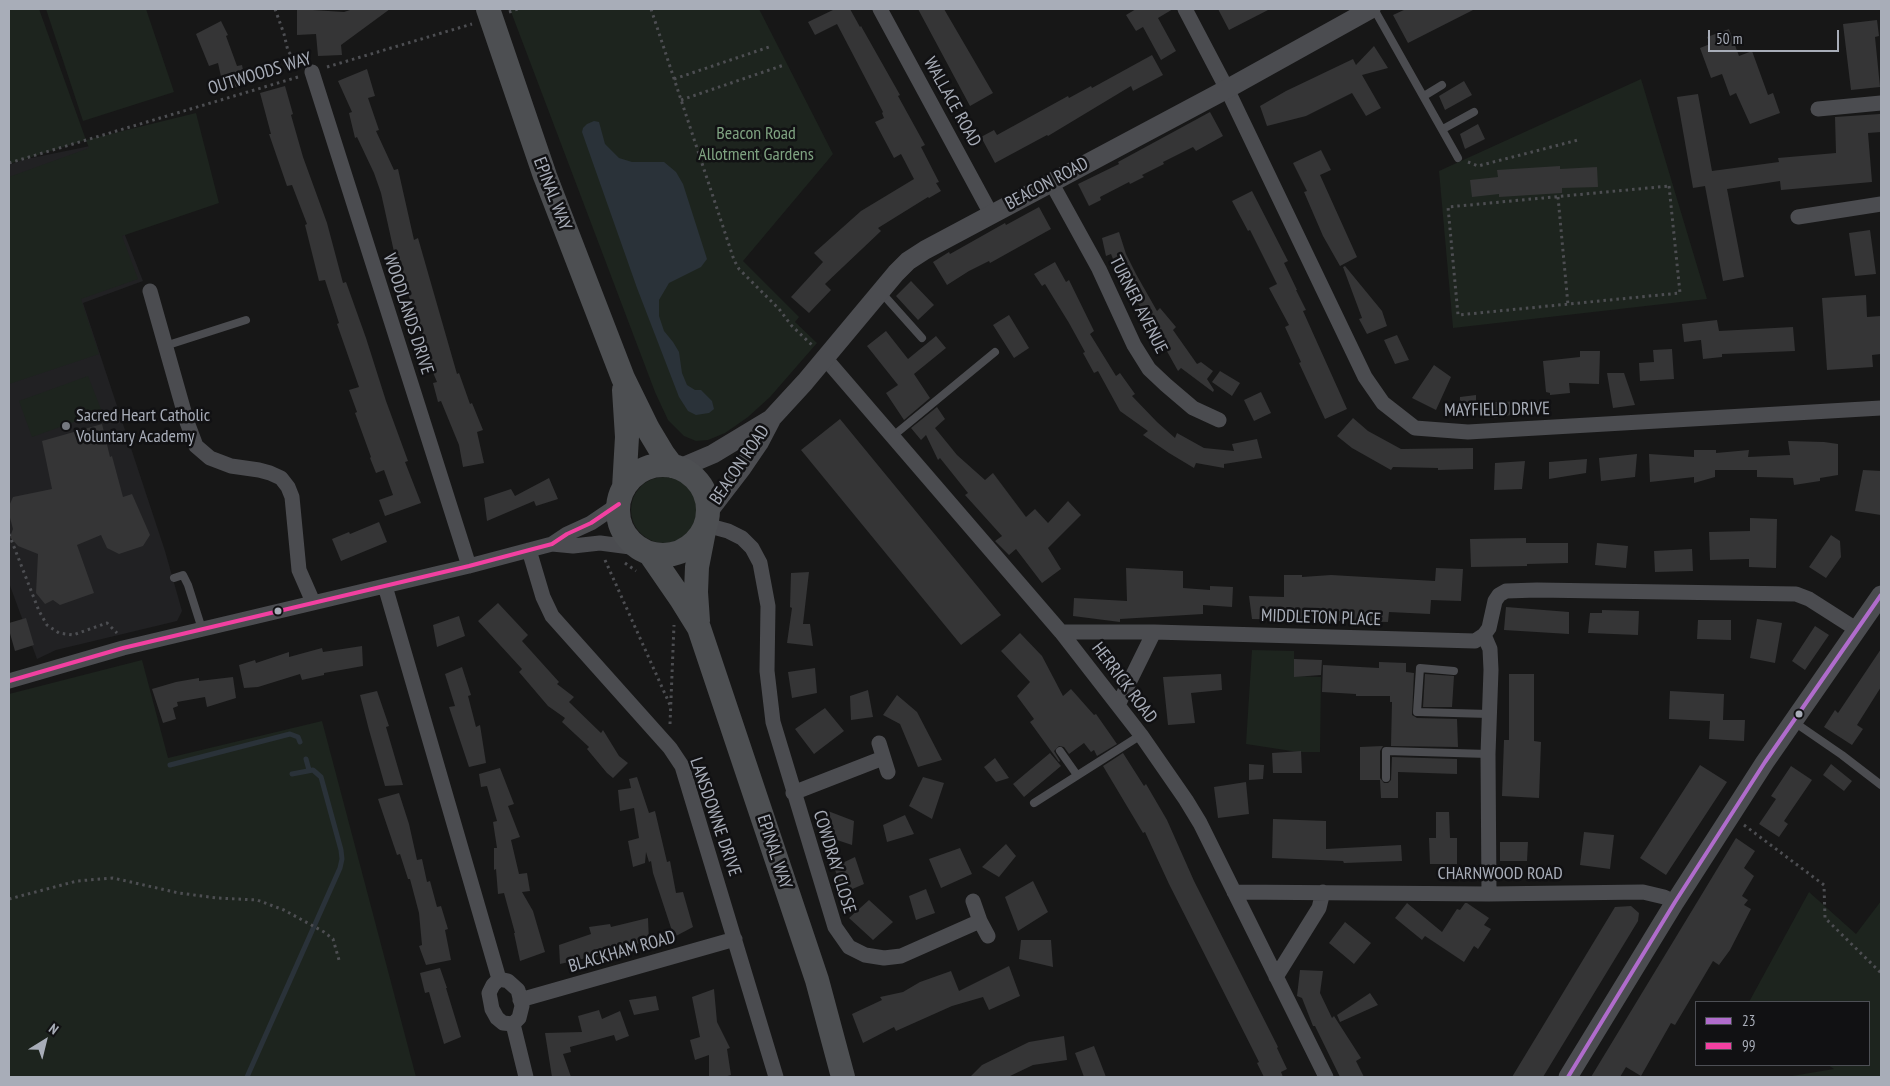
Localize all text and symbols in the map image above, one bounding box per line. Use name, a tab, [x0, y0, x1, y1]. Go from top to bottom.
scale bar	[1710, 20, 1841, 52]
text: 50 m	[1716, 29, 1742, 48]
street label: OUTWOODS WAY	[206, 48, 314, 100]
street label: WALLACE ROAD	[919, 54, 985, 150]
park label: Beacon Road Allotment Gardens	[698, 123, 814, 166]
street label: BEACON ROAD	[1002, 153, 1092, 215]
street label: EPINAL WAY	[528, 154, 576, 234]
street label: WOODLANDS DRIVE	[378, 251, 438, 377]
street label: TURNER AVENUE	[1104, 253, 1172, 357]
street label: MAYFIELD DRIVE	[1444, 398, 1550, 422]
place label: Sacred Heart Catholic Voluntary Academy	[76, 405, 210, 448]
marker: Sacred Heart Catholic Voluntary Academy	[60, 420, 72, 432]
street label: BEACON ROAD	[706, 421, 774, 509]
street label: MIDDLETON PLACE	[1261, 605, 1381, 631]
unlabelled marker	[273, 606, 283, 616]
street label: HERRICK ROAD	[1087, 638, 1161, 728]
unlabelled marker	[1794, 709, 1804, 719]
street label: LANSDOWNE DRIVE	[685, 755, 745, 879]
street label: COWDRAY CLOSE	[808, 808, 860, 916]
street label: EPINAL WAY	[752, 812, 796, 892]
street label: CHARNWOOD ROAD	[1437, 863, 1563, 885]
street label: BLACKHAM ROAD	[566, 926, 678, 978]
legend	[1695, 1001, 1870, 1066]
text: 23	[1742, 1011, 1756, 1030]
north arrow	[20, 1016, 70, 1066]
text: N	[45, 1019, 62, 1038]
text: 99	[1742, 1036, 1756, 1055]

